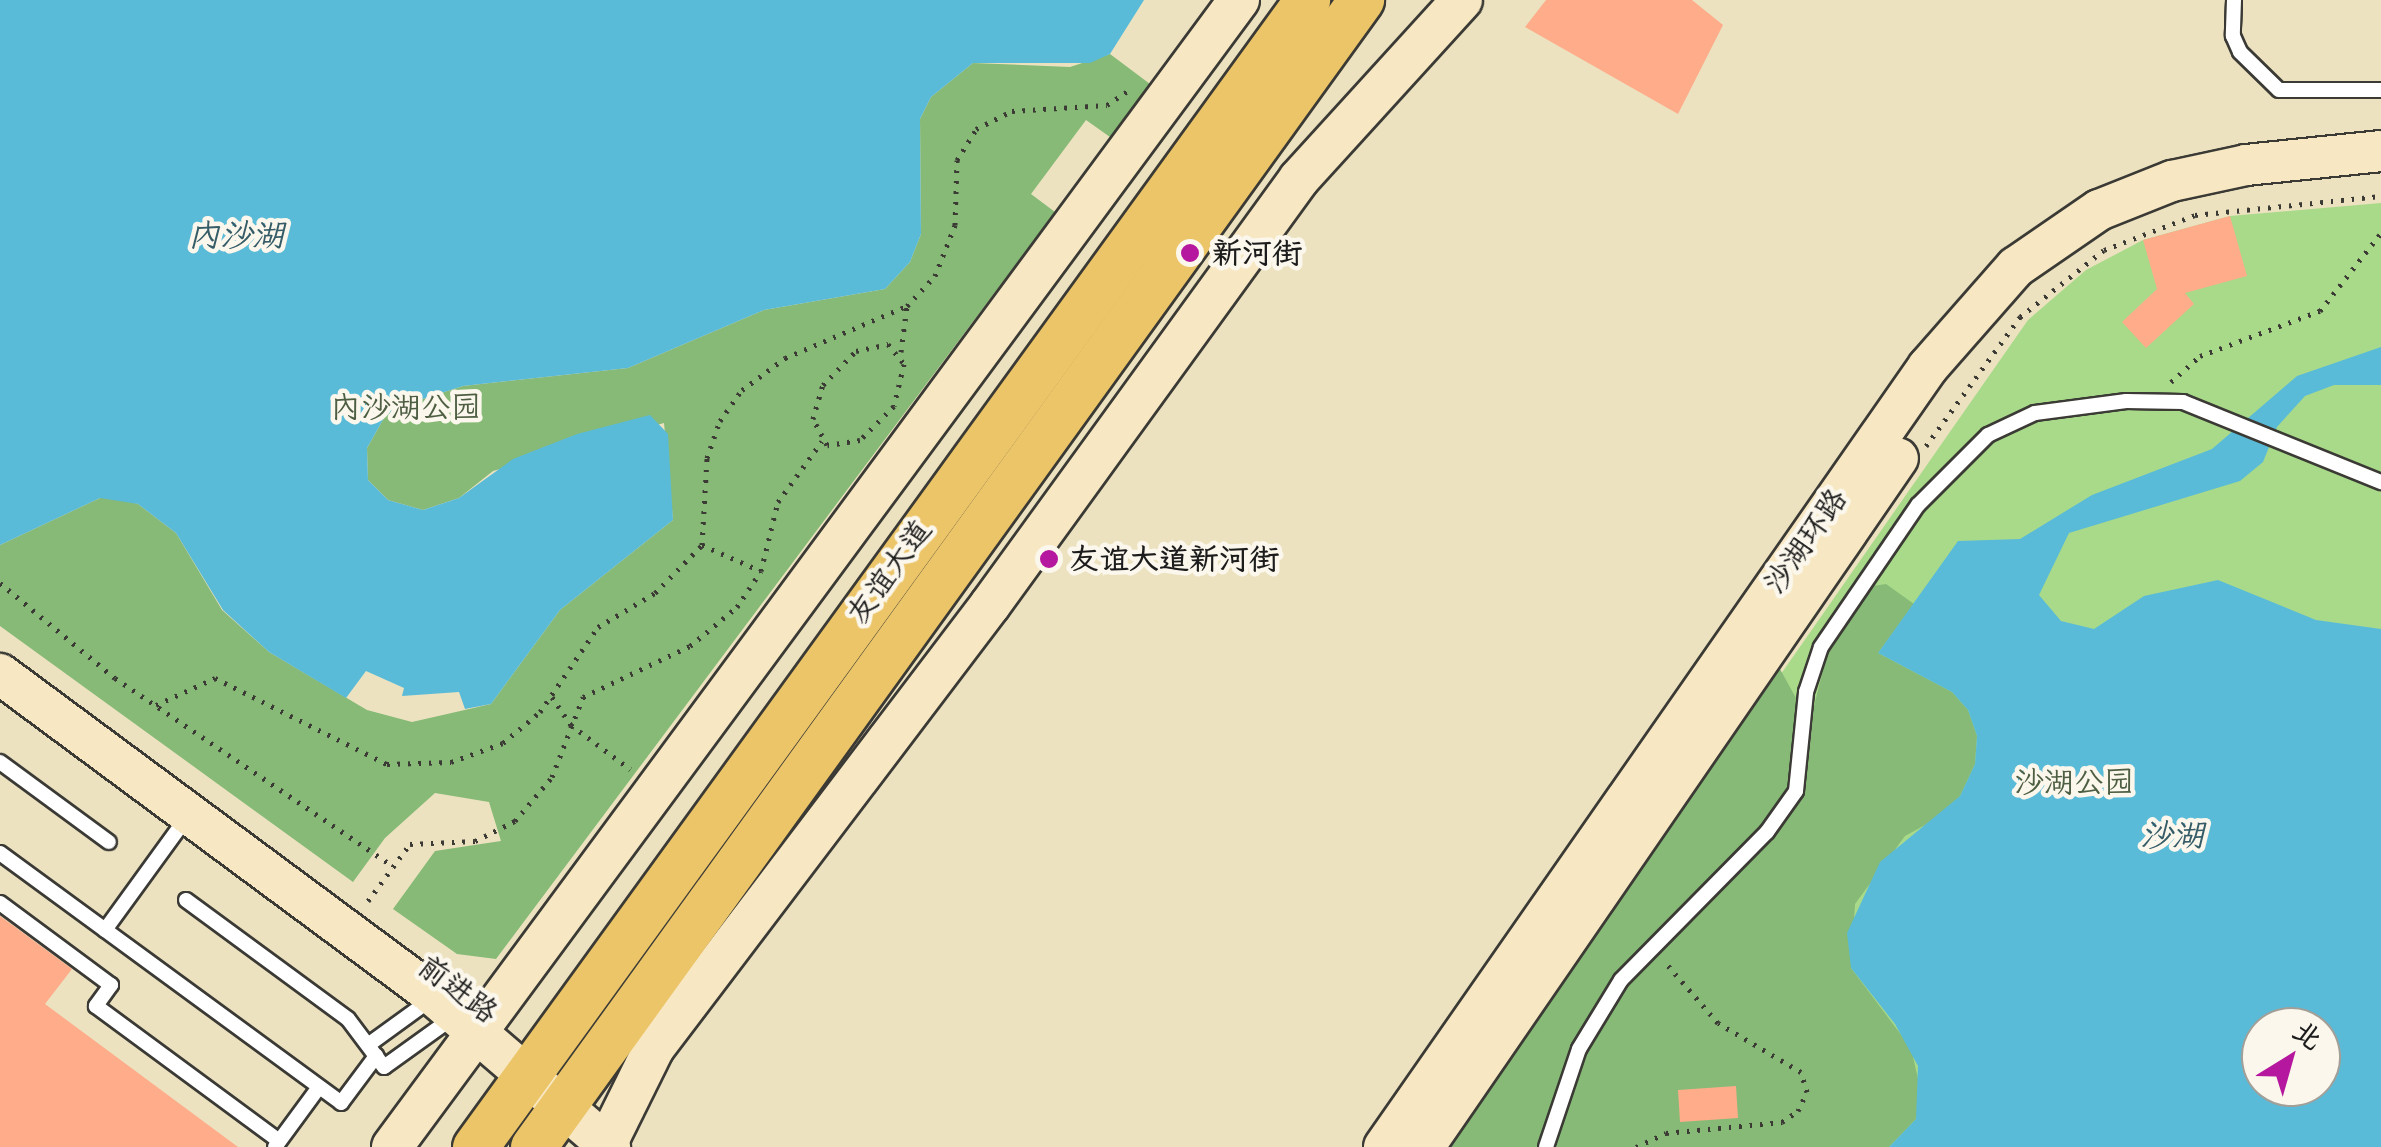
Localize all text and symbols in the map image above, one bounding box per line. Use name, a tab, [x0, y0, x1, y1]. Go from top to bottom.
water label: 内沙湖	[188, 216, 284, 254]
place label: 新河街	[1212, 235, 1302, 271]
marker: 新河街	[1177, 240, 1203, 266]
park label: 内沙湖公园	[331, 389, 481, 425]
street label: 沙湖环路	[1756, 482, 1854, 600]
street label: 友谊大道	[839, 513, 939, 631]
place label: 友谊大道新河街	[1069, 541, 1279, 577]
marker: 友谊大道新河街	[1038, 548, 1060, 570]
park label: 沙湖公园	[2014, 764, 2134, 800]
water label: 沙湖	[2140, 816, 2204, 854]
street label: 前进路	[411, 948, 505, 1030]
north arrow	[2241, 1007, 2341, 1107]
text: 北	[2285, 1011, 2330, 1058]

